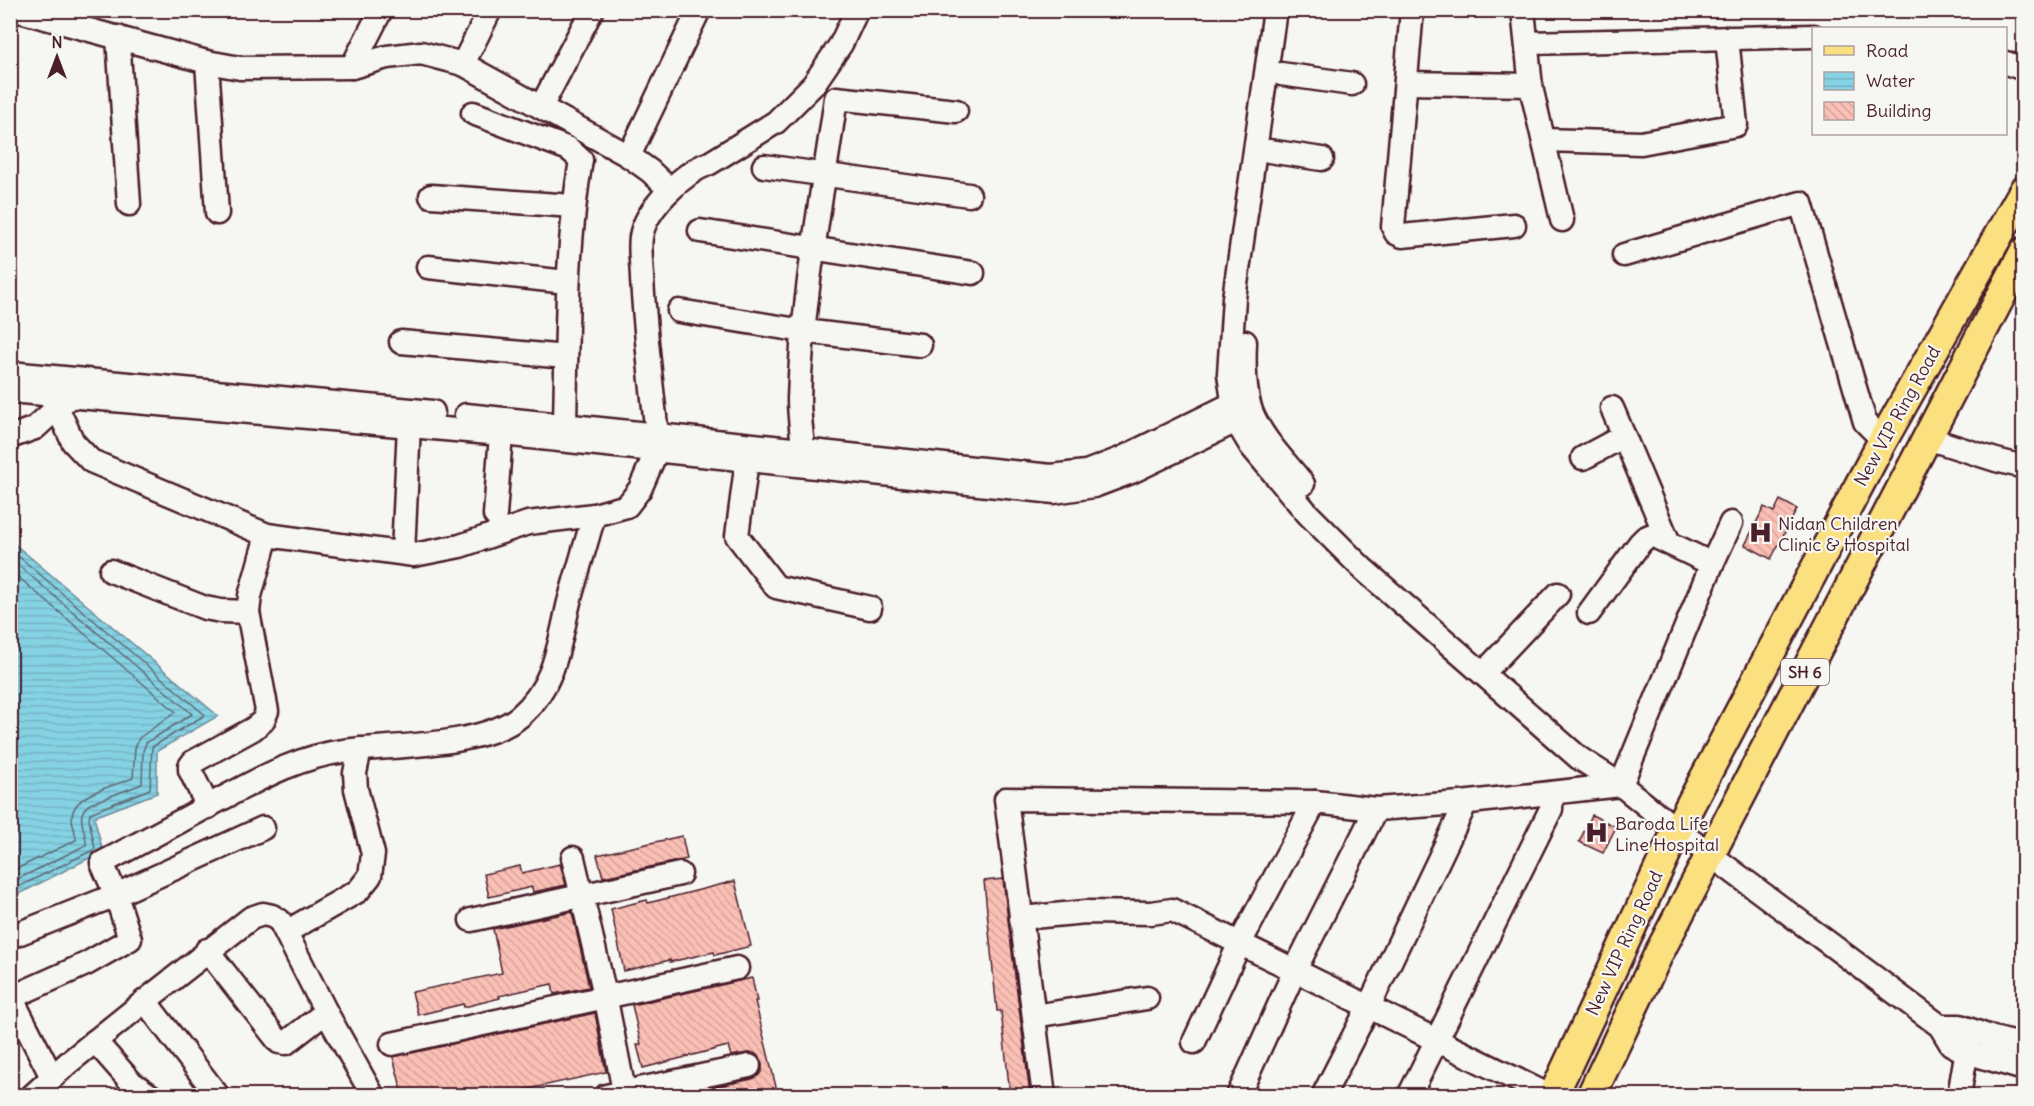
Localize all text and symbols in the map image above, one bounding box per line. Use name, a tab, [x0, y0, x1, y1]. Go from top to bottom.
north arrow	[27, 27, 87, 87]
legend	[1812, 27, 2007, 135]
text: N	[51, 32, 63, 52]
text: Road	[1866, 39, 1909, 62]
text: Water	[1866, 69, 1916, 92]
text: Building	[1866, 99, 1931, 122]
street label: New VIP Ring Road	[1849, 341, 1945, 490]
place label: Nidan Children Clinic & Hospital	[1778, 512, 1910, 556]
hospital icon: Nidan Children Clinic & Hospital	[1747, 520, 1773, 546]
road number: SH 6	[1781, 659, 1829, 685]
place label: Baroda Life Line Hospital	[1615, 812, 1719, 856]
hospital icon: Baroda Life Line Hospital	[1584, 820, 1610, 846]
street label: New VIP Ring Road	[1580, 867, 1668, 1019]

